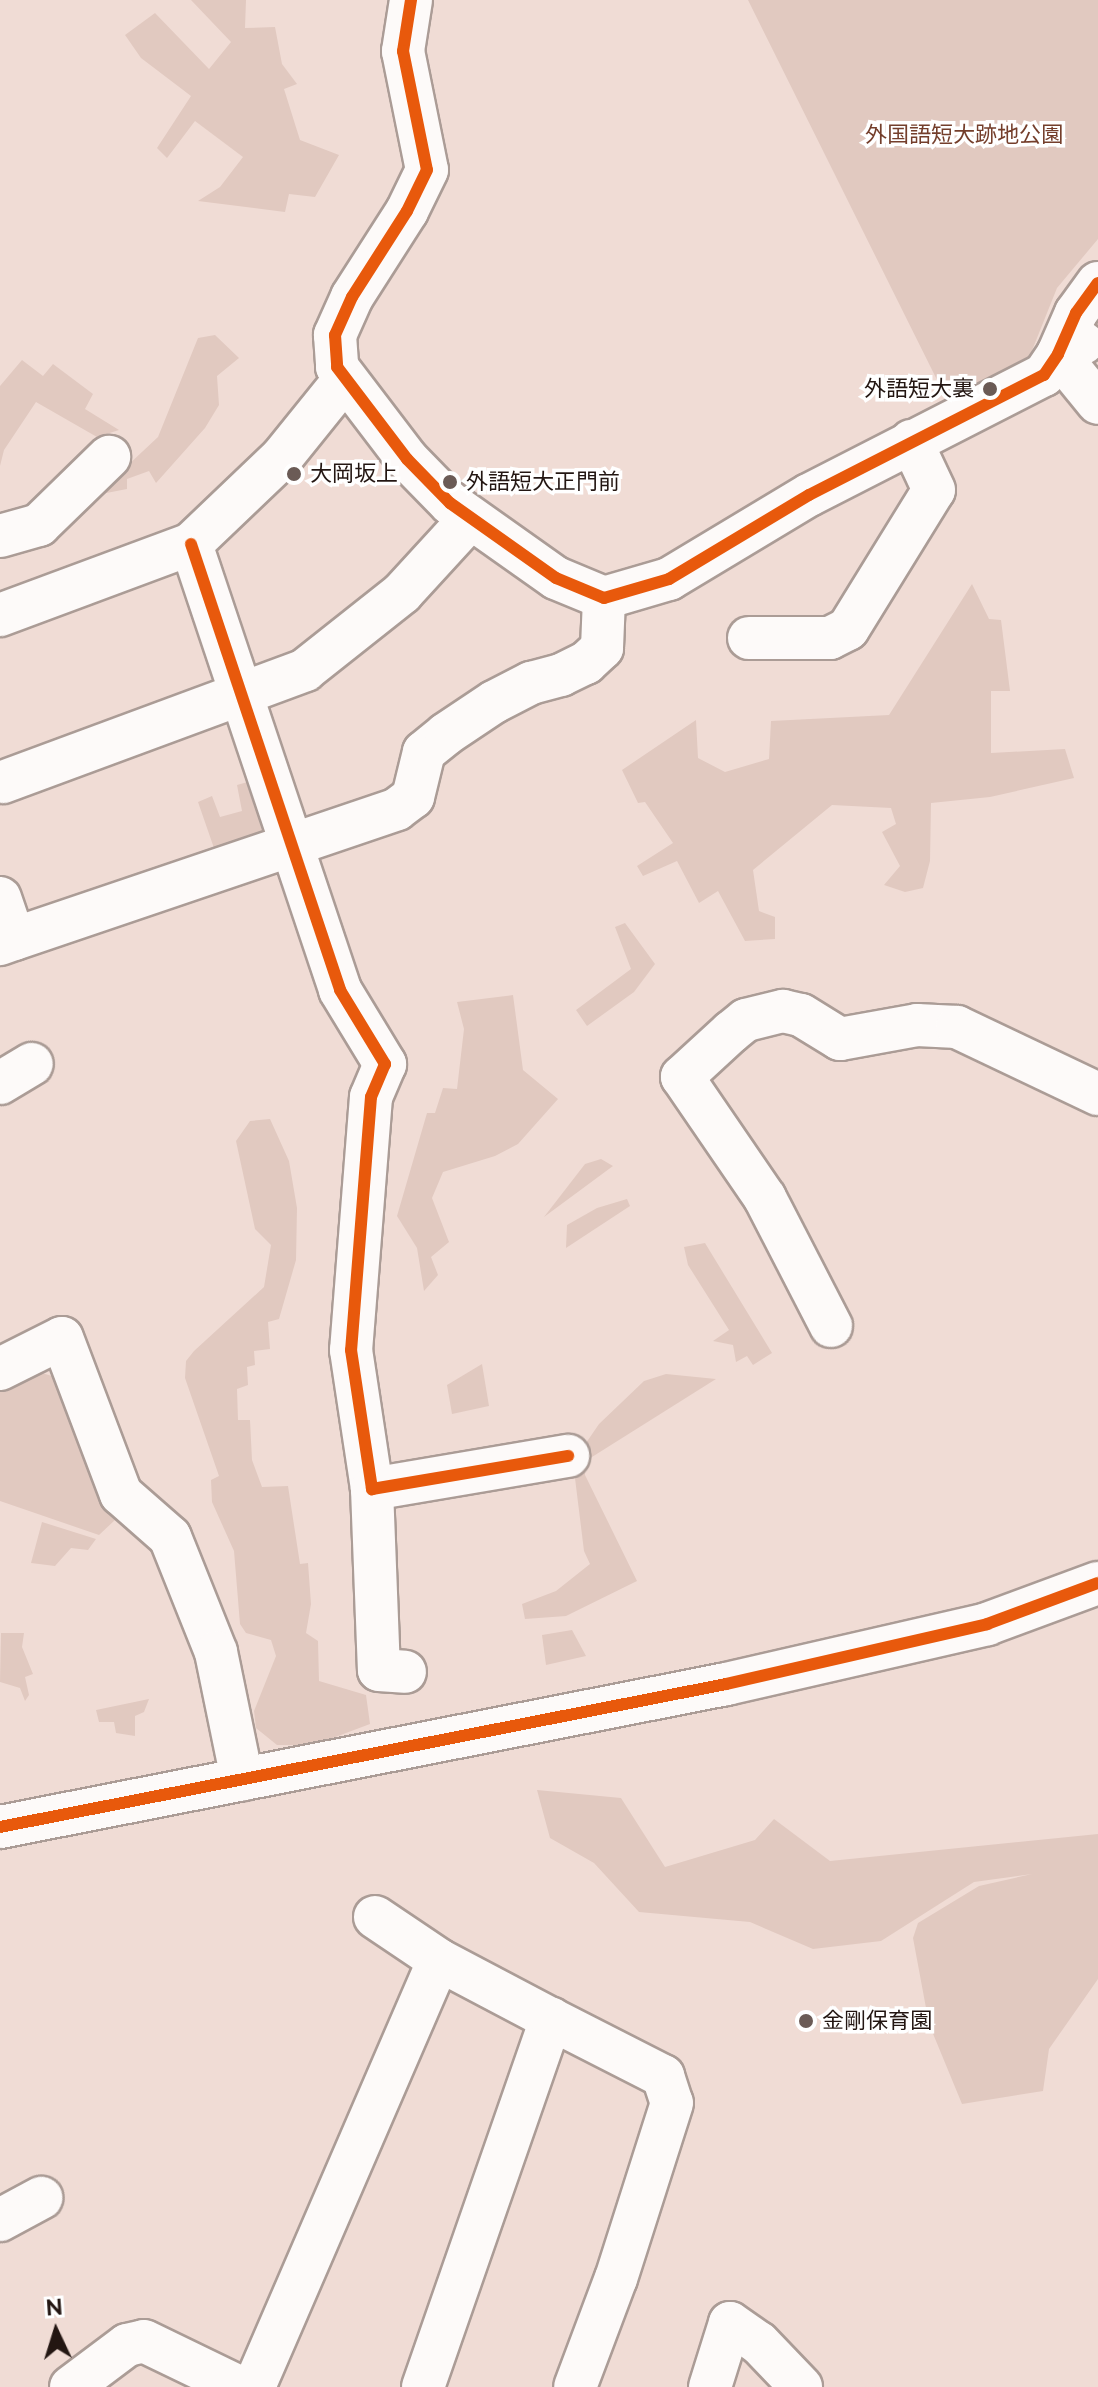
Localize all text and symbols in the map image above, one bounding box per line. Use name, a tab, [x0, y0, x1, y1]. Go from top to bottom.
park label: 外国語短大跡地公園	[865, 122, 1063, 148]
place label: 外語短大裏	[864, 376, 974, 402]
marker: 外語短大裏	[981, 380, 999, 398]
place label: 大岡坂上	[310, 461, 398, 487]
marker: 大岡坂上	[285, 465, 303, 483]
place label: 外語短大正門前	[466, 469, 620, 495]
marker: 外語短大正門前	[441, 473, 459, 491]
place label: 金剛保育園	[822, 2008, 932, 2034]
marker: 金剛保育園	[797, 2012, 815, 2030]
north arrow	[16, 2291, 96, 2371]
text: N	[45, 2294, 64, 2321]

